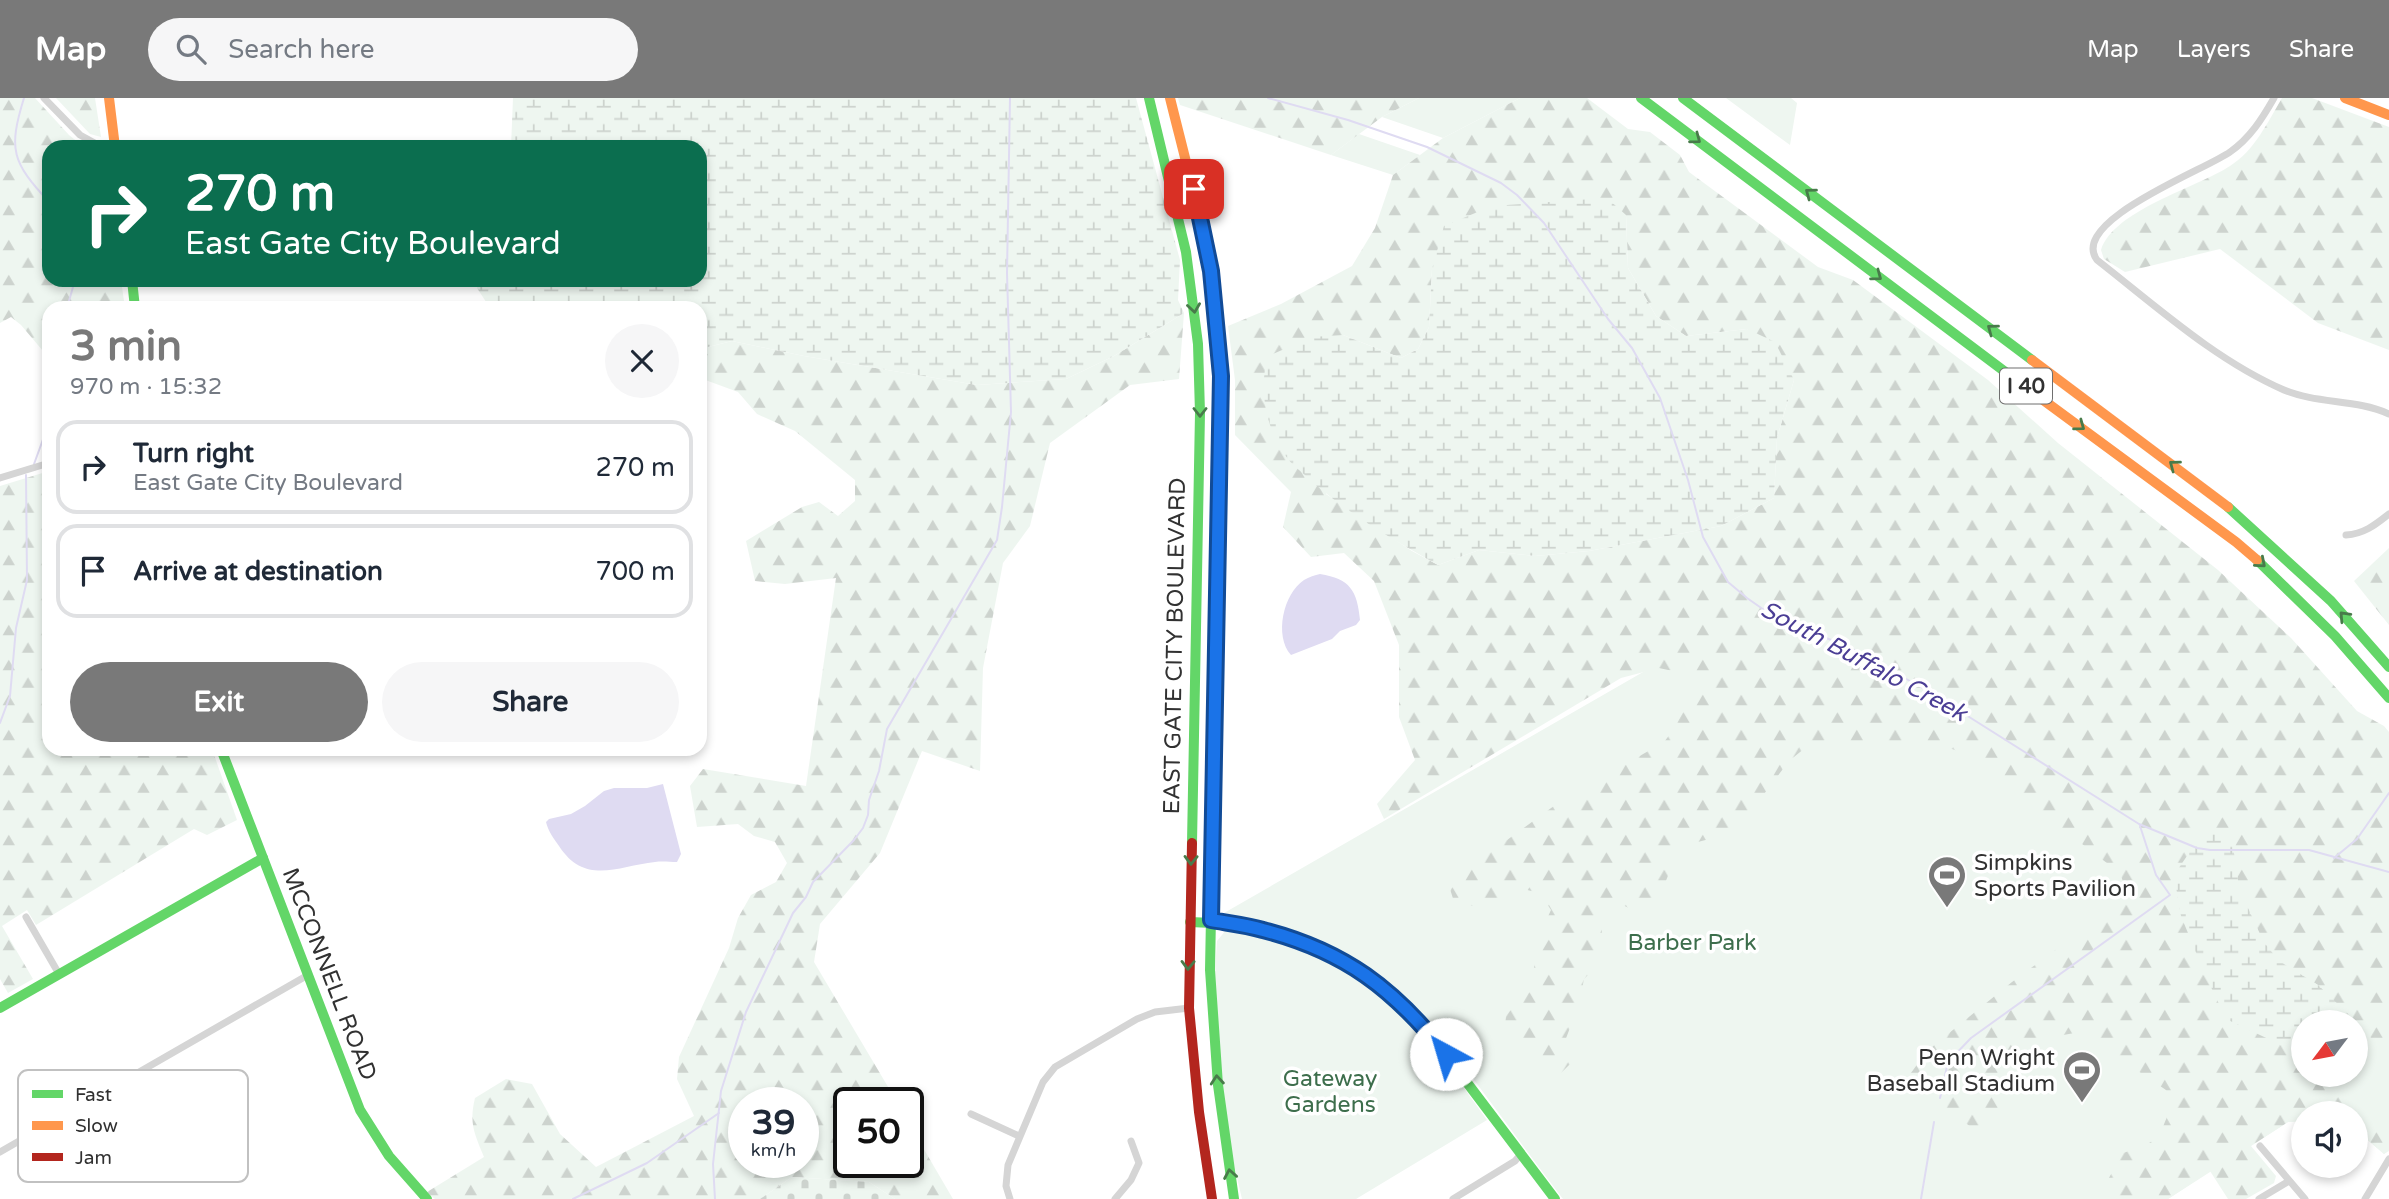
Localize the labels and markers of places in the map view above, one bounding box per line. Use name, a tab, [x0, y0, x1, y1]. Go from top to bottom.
pin	[1164, 159, 1224, 219]
place label: Simpkins Sports Pavilion	[1974, 849, 2136, 903]
sports icon: Simpkins Sports Pavilion	[1926, 854, 1968, 909]
place label: Penn Wright Baseball Stadium	[1866, 1044, 2055, 1098]
sports icon: Penn Wright Baseball Stadium	[2061, 1049, 2103, 1104]

